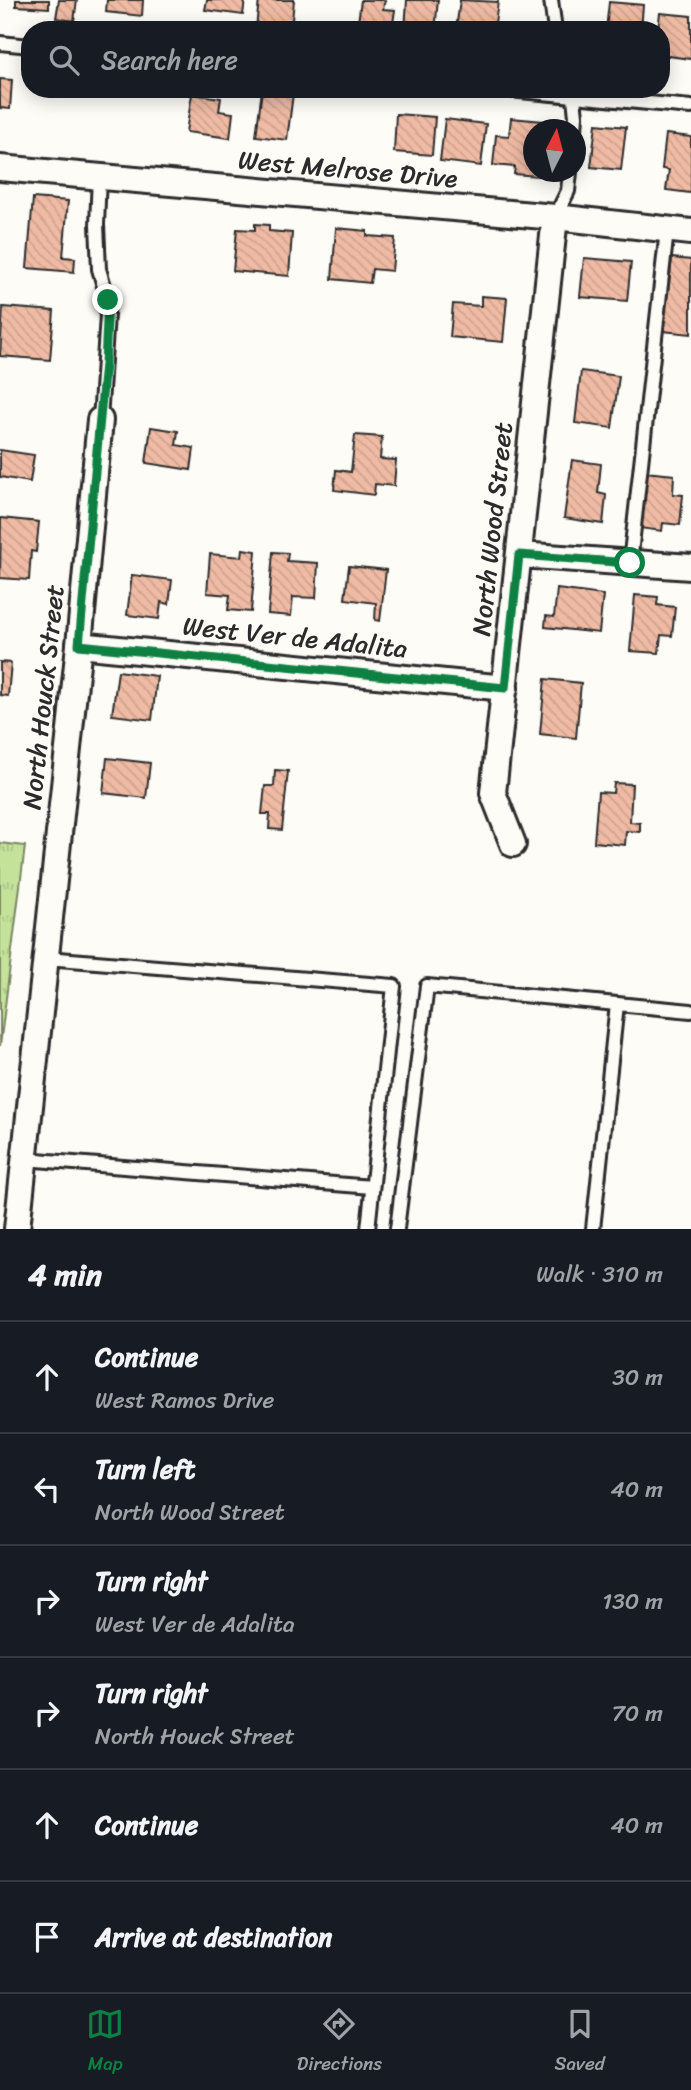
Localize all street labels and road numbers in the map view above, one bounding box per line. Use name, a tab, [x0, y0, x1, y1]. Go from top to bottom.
street label: West Melrose Drive	[236, 136, 460, 202]
street label: North Wood Street	[458, 420, 526, 638]
street label: North Houck Street	[8, 582, 78, 812]
street label: West Ver de Adalita	[180, 602, 410, 672]

